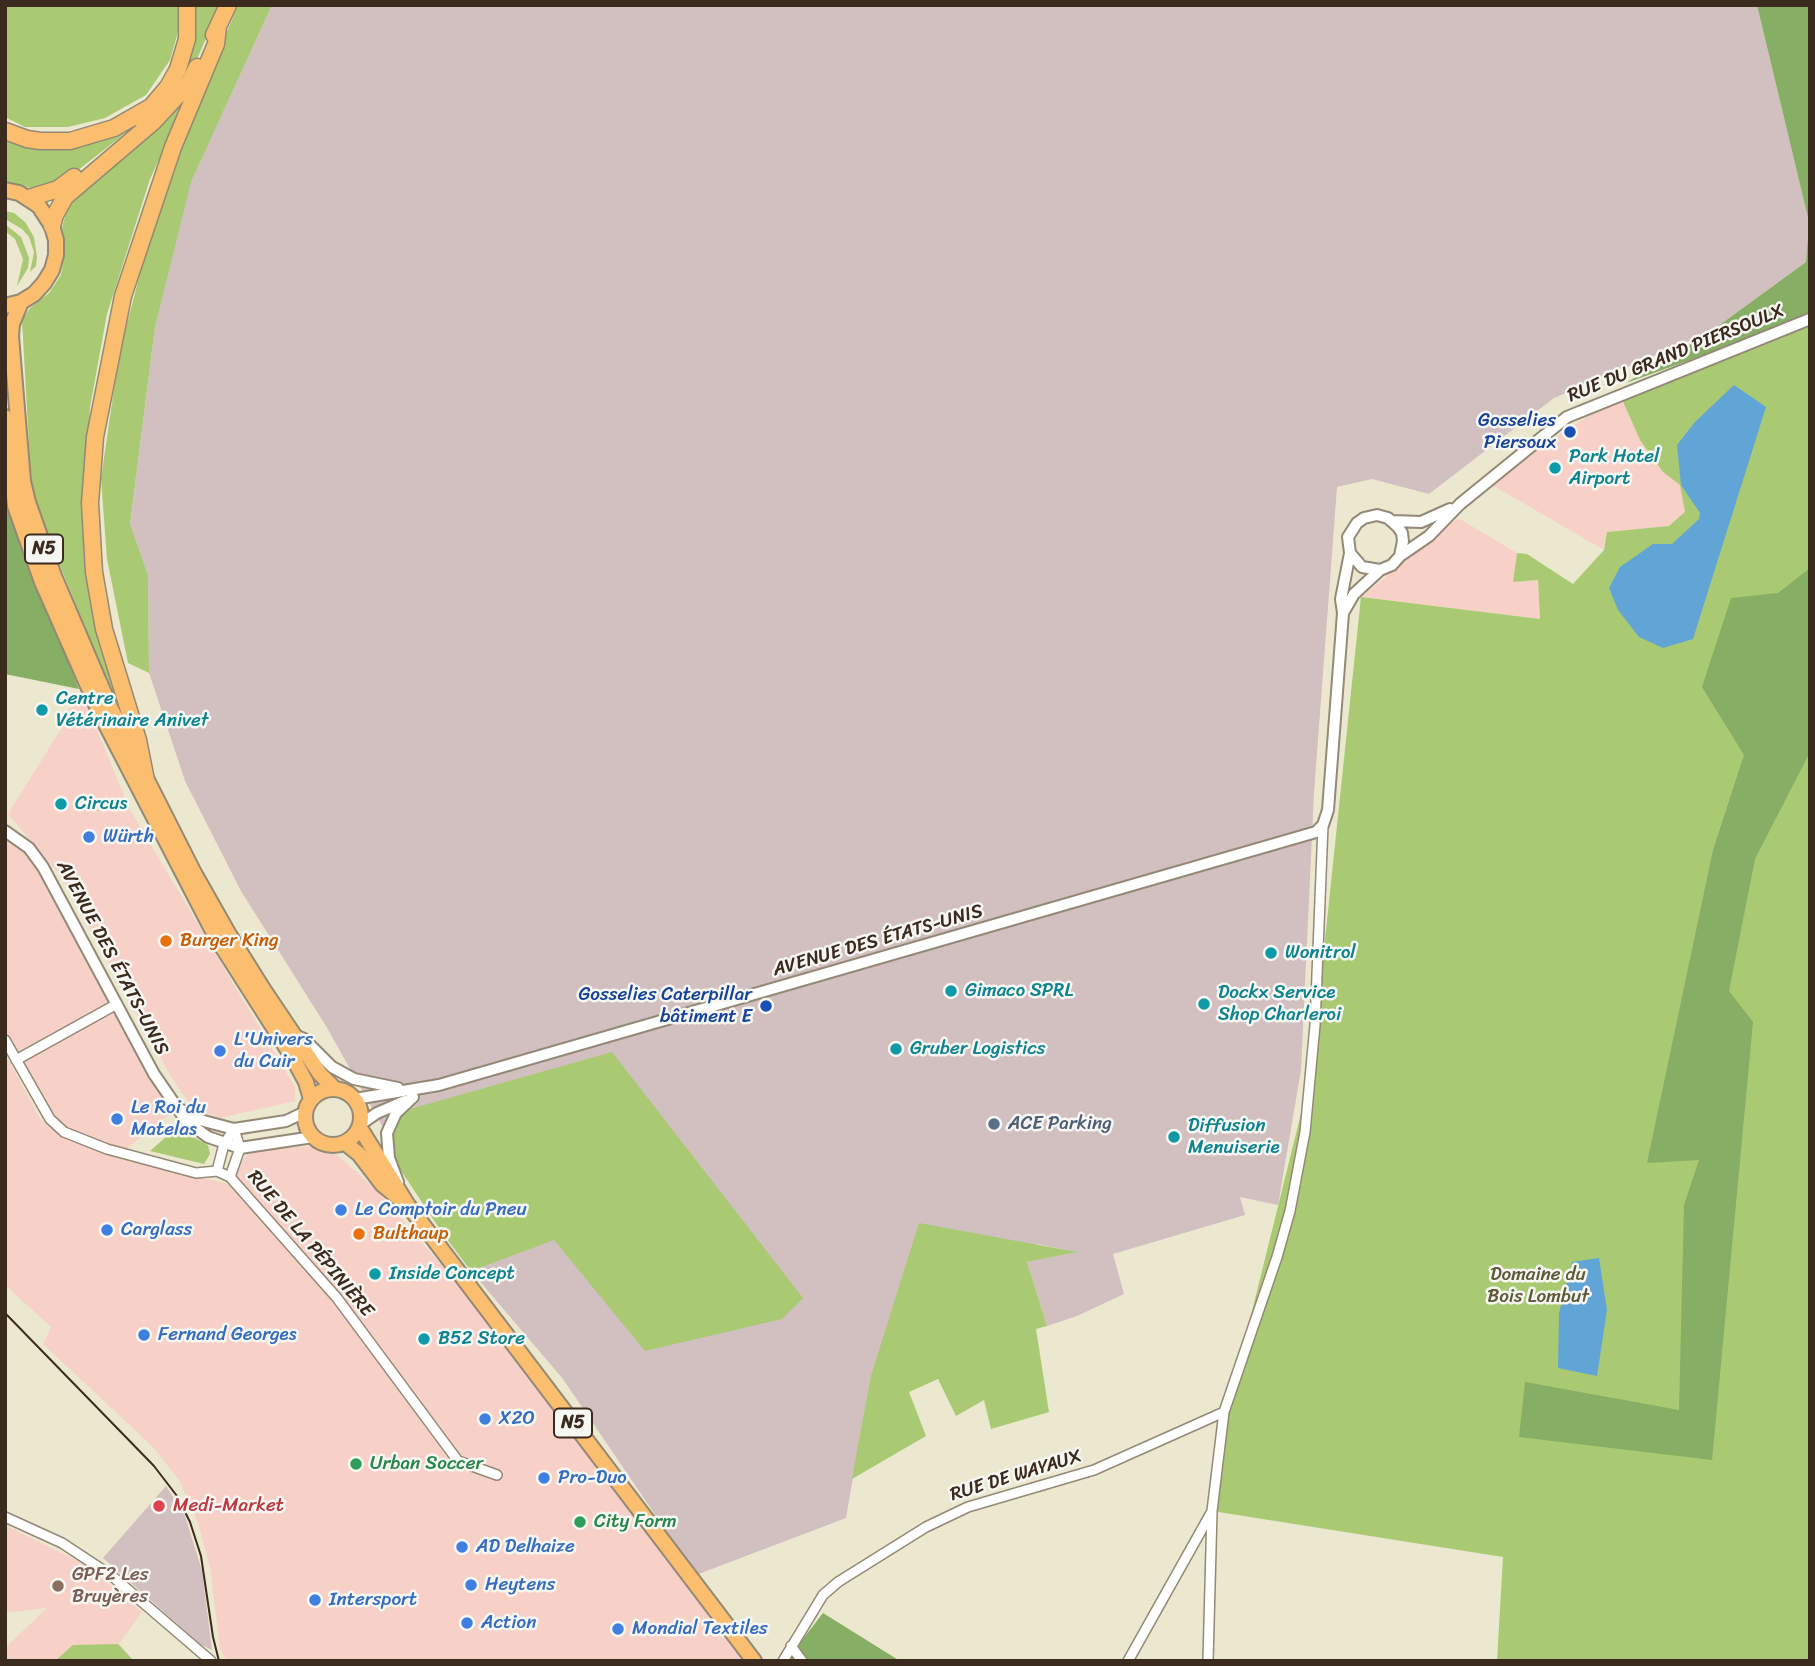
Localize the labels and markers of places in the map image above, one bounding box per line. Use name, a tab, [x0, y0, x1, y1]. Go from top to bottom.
place label: Gosselies Piersoux	[1478, 410, 1556, 454]
marker: Gosselies Piersoux	[1562, 424, 1578, 440]
place label: Park Hotel Airport	[1569, 446, 1659, 490]
marker: Park Hotel Airport	[1547, 460, 1563, 476]
place label: Centre Vétérinaire Anivet	[56, 688, 208, 732]
marker: Centre Vétérinaire Anivet	[34, 702, 50, 718]
place label: Circus	[75, 793, 127, 815]
marker: Circus	[53, 796, 69, 812]
place label: Würth	[103, 826, 154, 848]
marker: Würth	[81, 829, 97, 845]
place label: Burger King	[180, 930, 279, 952]
marker: Burger King	[158, 933, 174, 949]
place label: Wonitrol	[1285, 942, 1356, 964]
marker: Wonitrol	[1263, 945, 1279, 961]
place label: Gimaco SPRL	[965, 980, 1073, 1002]
place label: Dockx Service Shop Charleroi	[1218, 982, 1341, 1026]
marker: Gimaco SPRL	[943, 983, 959, 999]
place label: Gosselies Caterpillar bâtiment E	[578, 984, 752, 1028]
marker: Dockx Service Shop Charleroi	[1196, 996, 1212, 1012]
marker: Gosselies Caterpillar bâtiment E	[758, 998, 774, 1014]
place label: L'Univers du Cuir	[234, 1029, 313, 1073]
place label: Gruber Logistics	[910, 1038, 1046, 1060]
marker: Gruber Logistics	[888, 1041, 904, 1057]
marker: L'Univers du Cuir	[212, 1043, 228, 1059]
place label: Le Roi du Matelas	[131, 1097, 206, 1141]
marker: Le Roi du Matelas	[109, 1111, 125, 1127]
place label: ACE Parking	[1008, 1113, 1112, 1135]
place label: Diffusion Menuiserie	[1188, 1115, 1280, 1159]
marker: ACE Parking	[986, 1116, 1002, 1132]
marker: Diffusion Menuiserie	[1166, 1129, 1182, 1145]
place label: Le Comptoir du Pneu	[355, 1199, 527, 1221]
marker: Le Comptoir du Pneu	[333, 1202, 349, 1218]
place label: Carglass	[121, 1219, 192, 1241]
marker: Carglass	[99, 1222, 115, 1238]
place label: Bulthaup	[373, 1223, 449, 1245]
marker: Bulthaup	[351, 1226, 367, 1242]
place label: Inside Concept	[389, 1263, 515, 1285]
marker: Inside Concept	[367, 1266, 383, 1282]
place label: Fernand Georges	[158, 1324, 297, 1346]
marker: Fernand Georges	[136, 1327, 152, 1343]
place label: B52 Store	[438, 1328, 525, 1350]
marker: B52 Store	[416, 1331, 432, 1347]
place label: X2O	[499, 1408, 535, 1430]
marker: X2O	[477, 1411, 493, 1427]
place label: Urban Soccer	[370, 1453, 483, 1475]
marker: Urban Soccer	[348, 1456, 364, 1472]
place label: Pro-Duo	[558, 1467, 627, 1489]
marker: Pro-Duo	[536, 1470, 552, 1486]
place label: Medi-Market	[173, 1495, 284, 1517]
marker: Medi-Market	[151, 1498, 167, 1514]
place label: City Form	[594, 1511, 677, 1533]
marker: City Form	[572, 1514, 588, 1530]
place label: AD Delhaize	[476, 1536, 575, 1558]
marker: AD Delhaize	[454, 1539, 470, 1555]
place label: GPF2 Les Bruyères	[72, 1564, 149, 1608]
place label: Heytens	[485, 1574, 555, 1596]
marker: Heytens	[463, 1577, 479, 1593]
marker: GPF2 Les Bruyères	[50, 1578, 66, 1594]
place label: Intersport	[329, 1589, 417, 1611]
marker: Intersport	[307, 1592, 323, 1608]
place label: Action	[481, 1612, 536, 1634]
marker: Action	[459, 1615, 475, 1631]
place label: Mondial Textiles	[632, 1618, 768, 1640]
marker: Mondial Textiles	[610, 1621, 626, 1637]

